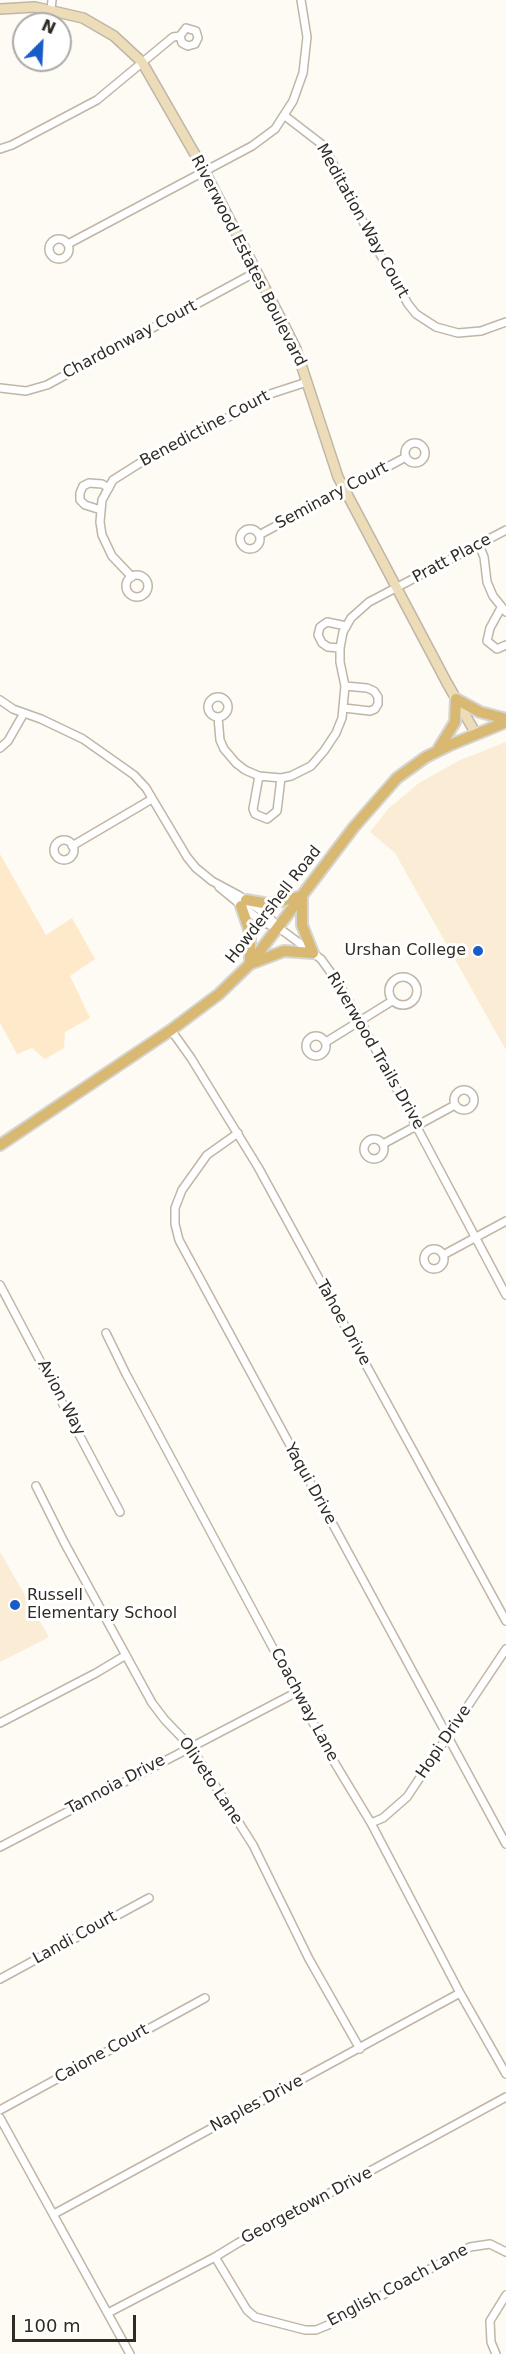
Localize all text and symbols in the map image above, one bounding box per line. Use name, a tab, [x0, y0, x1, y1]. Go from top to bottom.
north arrow	[12, 12, 72, 72]
text: N	[39, 16, 59, 38]
street label: Meditation Way Court	[312, 141, 412, 301]
street label: Riverwood Estates Boulevard	[186, 152, 310, 370]
street label: Chardonway Court	[60, 297, 200, 383]
street label: Benedictine Court	[137, 387, 273, 471]
street label: Seminary Court	[272, 458, 392, 534]
street label: Pratt Place	[410, 530, 494, 588]
street label: Howdershell Road	[222, 842, 326, 968]
place label: Urshan College	[345, 941, 466, 961]
marker: Urshan College	[471, 944, 485, 958]
street label: Riverwood Trails Drive	[322, 969, 428, 1133]
street label: Tahoe Drive	[312, 1277, 374, 1369]
street label: Avion Way	[33, 1357, 89, 1439]
street label: Yaqui Drive	[280, 1440, 340, 1528]
place label: Russell Elementary School	[27, 1586, 177, 1624]
marker: Russell Elementary School	[8, 1598, 22, 1612]
street label: Coachway Lane	[266, 1645, 342, 1765]
street label: Hopi Drive	[413, 1702, 475, 1782]
street label: Oliveto Lane	[174, 1734, 246, 1828]
street label: Tannoia Drive	[63, 1751, 169, 1819]
street label: Landi Court	[30, 1907, 120, 1969]
street label: Caione Court	[52, 2020, 152, 2088]
street label: Naples Drive	[207, 2072, 307, 2136]
street label: Georgetown Drive	[238, 2163, 376, 2249]
street label: English Coach Lane	[324, 2241, 472, 2331]
scale bar	[15, 2303, 140, 2341]
text: 100 m	[23, 2315, 81, 2336]

